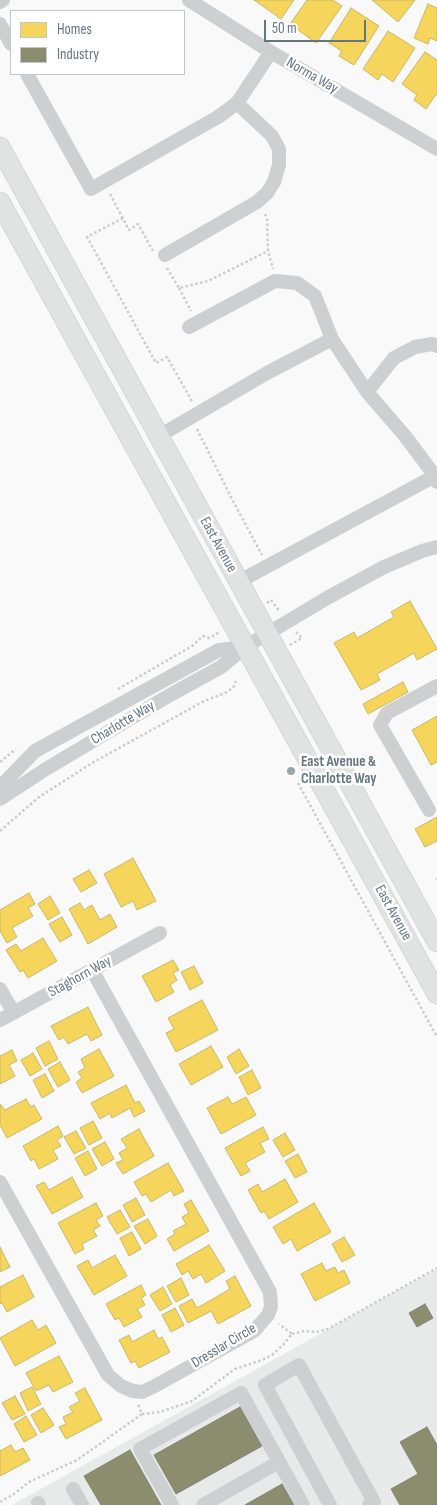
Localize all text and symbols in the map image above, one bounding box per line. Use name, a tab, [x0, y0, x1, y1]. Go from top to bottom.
legend	[10, 10, 185, 75]
scale bar	[267, 10, 370, 42]
text: 50 m	[272, 19, 297, 38]
text: Homes	[57, 20, 92, 39]
text: Industry	[57, 45, 99, 64]
street label: Norma Way	[283, 54, 341, 98]
street label: East Avenue	[195, 514, 241, 576]
street label: Charlotte Way	[88, 697, 158, 749]
place label: East Avenue & Charlotte Way	[301, 753, 377, 788]
marker: East Avenue & Charlotte Way	[285, 765, 297, 777]
street label: East Avenue	[370, 882, 416, 944]
street label: Staghorn Way	[45, 952, 115, 1002]
street label: Dresslar Circle	[188, 1320, 260, 1372]

